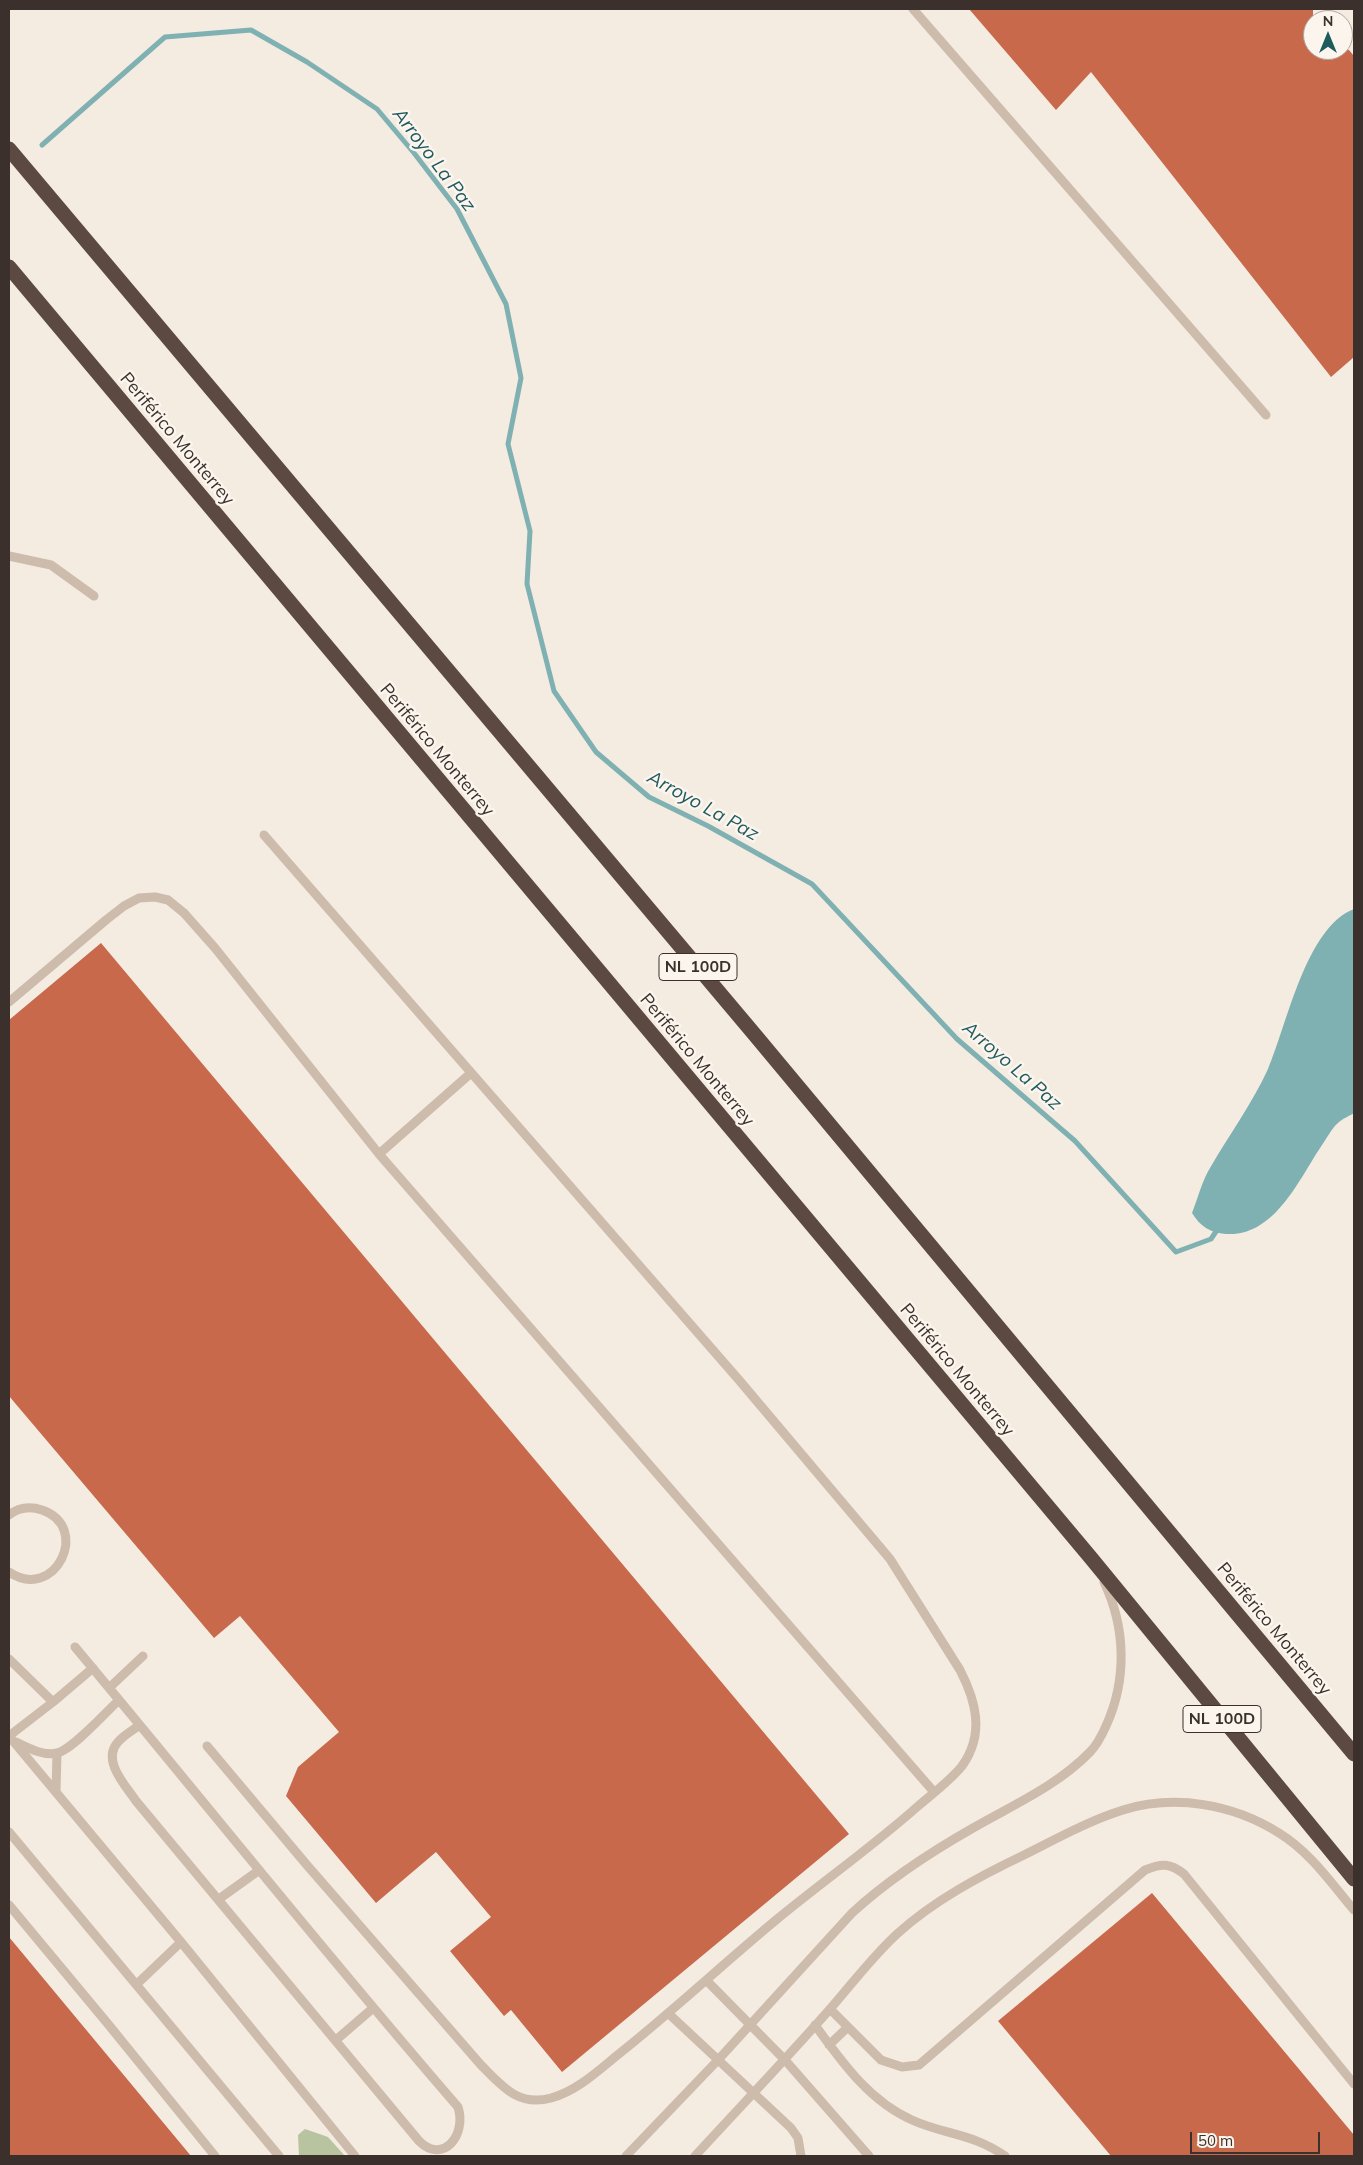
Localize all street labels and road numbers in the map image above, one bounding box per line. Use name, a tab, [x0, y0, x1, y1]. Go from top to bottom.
street label: Periférico Monterrey	[115, 368, 239, 510]
street label: Periférico Monterrey	[375, 679, 499, 821]
road number: NL 100D	[659, 954, 737, 980]
street label: Periférico Monterrey	[635, 989, 759, 1131]
street label: Periférico Monterrey	[895, 1299, 1019, 1441]
street label: Periférico Monterrey	[1212, 1558, 1336, 1700]
road number: NL 100D	[1183, 1706, 1261, 1732]

